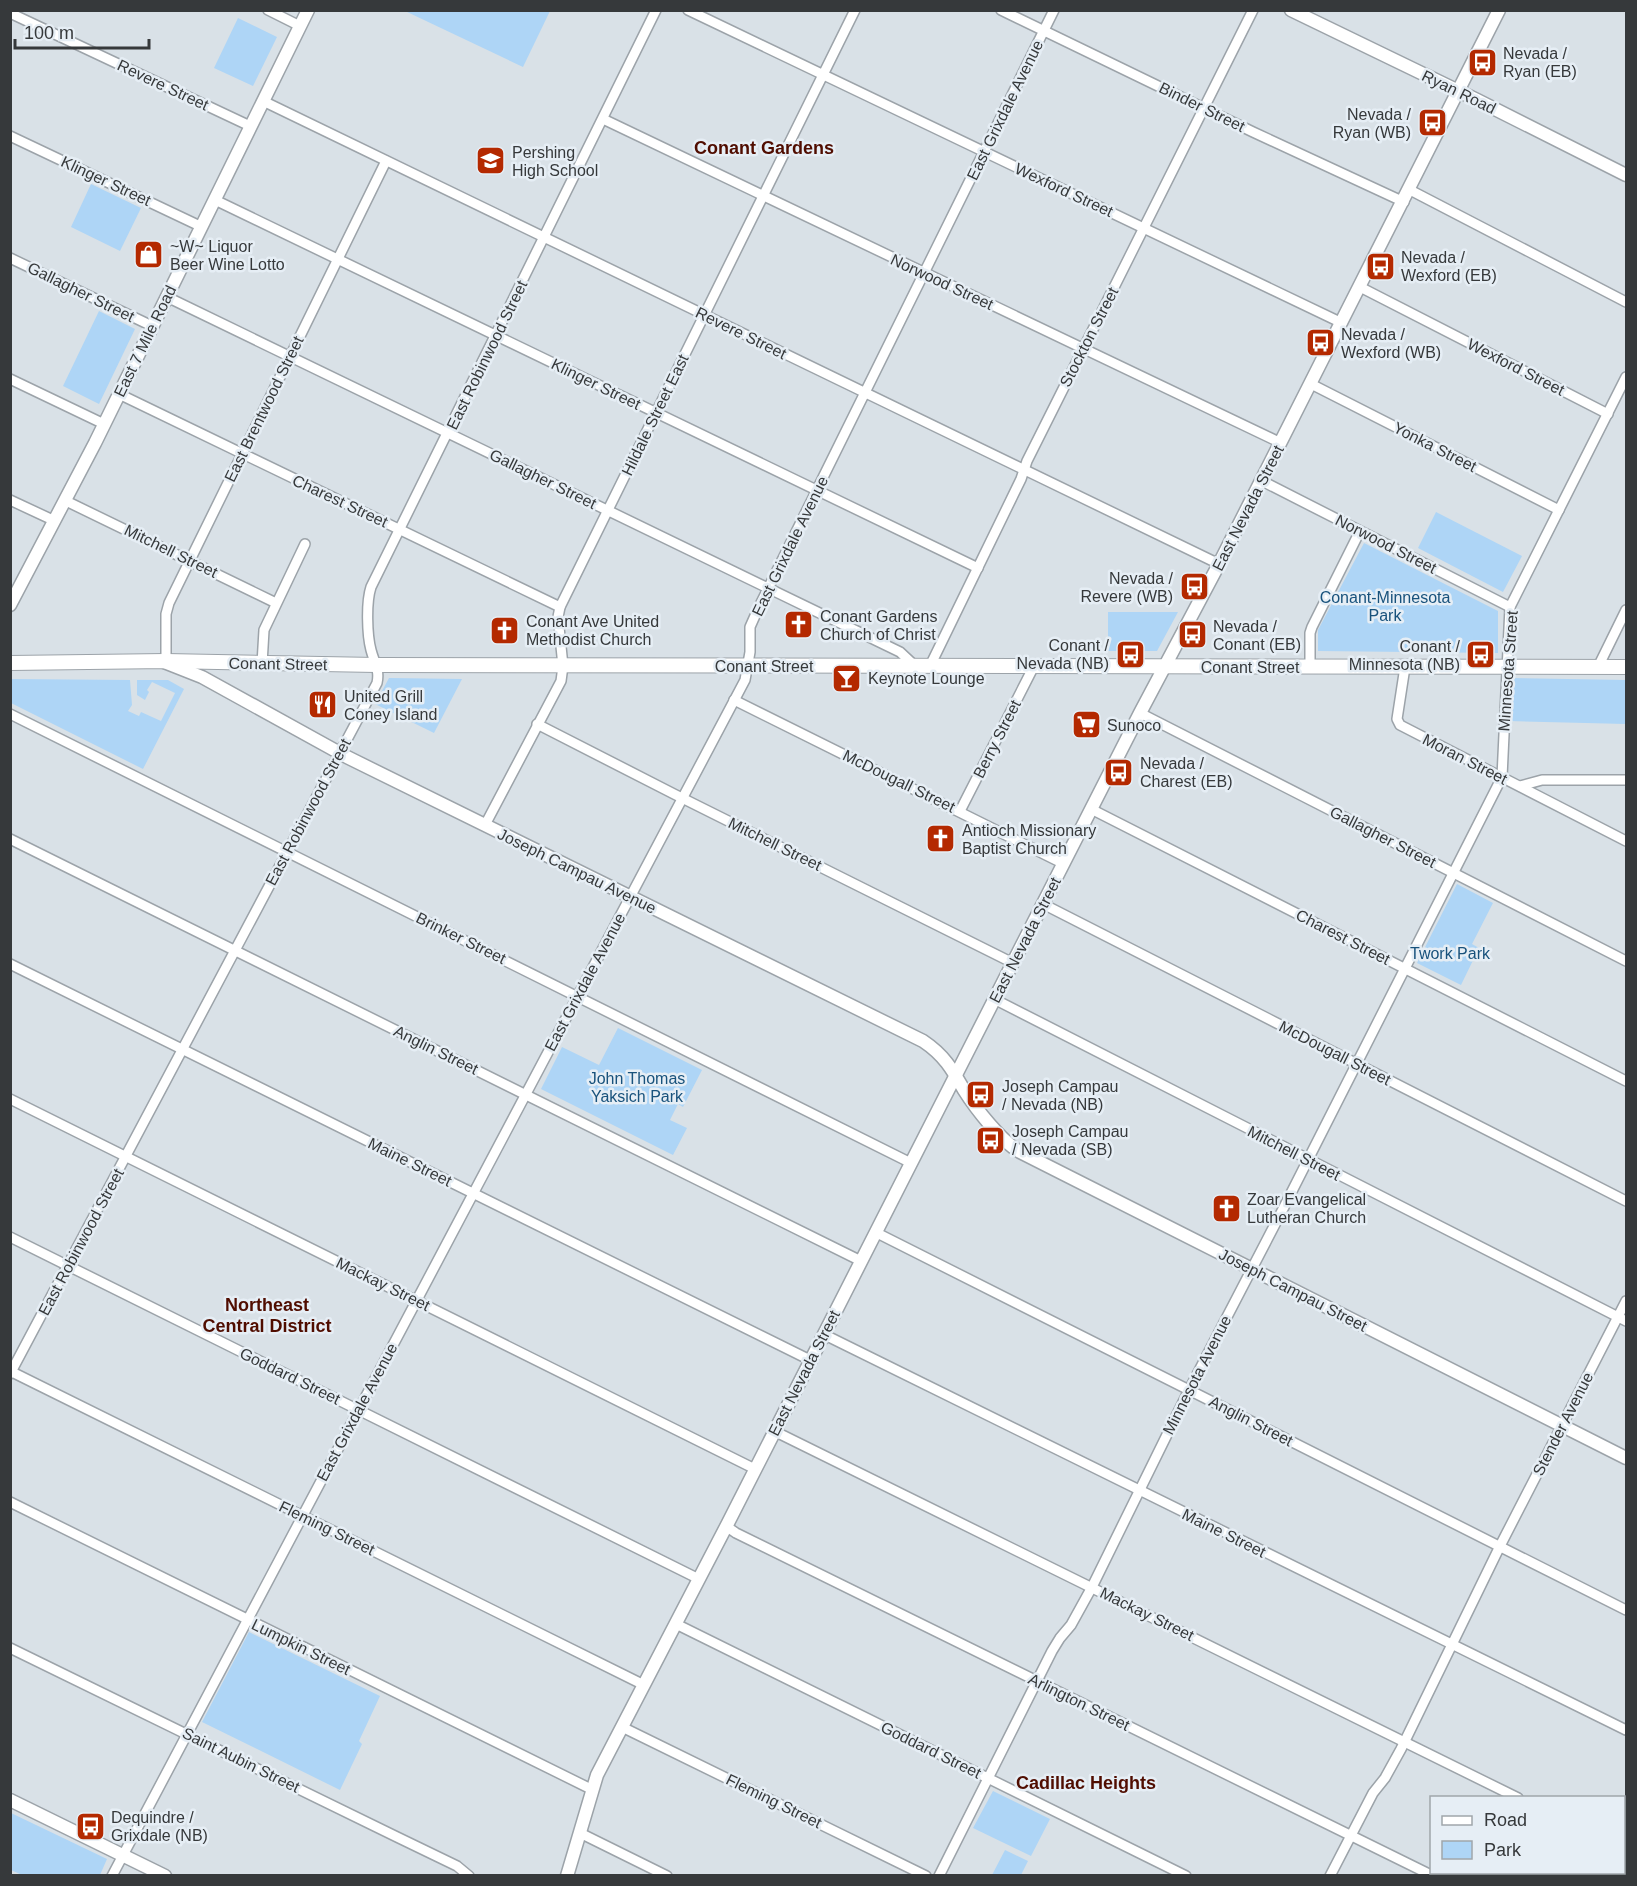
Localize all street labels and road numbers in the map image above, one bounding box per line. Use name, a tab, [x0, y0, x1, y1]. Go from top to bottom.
street label: East Grixdale Avenue	[964, 37, 1046, 183]
street label: Revere Street	[115, 56, 212, 114]
street label: Ryan Road	[1419, 67, 1499, 117]
street label: Binder Street	[1156, 79, 1248, 135]
street label: Klinger Street	[58, 153, 154, 209]
street label: Wexford Street	[1012, 160, 1116, 220]
street label: Norwood Street	[888, 251, 996, 313]
street label: Gallagher Street	[25, 259, 138, 325]
street label: East Robinwood Street	[443, 277, 531, 432]
street label: East 7 Mile Road	[111, 283, 179, 399]
street label: Stockton Street	[1057, 284, 1122, 390]
street label: Revere Street	[693, 304, 790, 363]
street label: East Brentwood Street	[221, 333, 307, 485]
street label: Wexford Street	[1465, 335, 1568, 399]
street label: Hildale Street East	[618, 351, 692, 478]
street label: Klinger Street	[549, 355, 644, 413]
street label: Yonka Street	[1391, 419, 1480, 475]
street label: East Nevada Street	[1209, 442, 1287, 574]
street label: Gallagher Street	[487, 446, 600, 512]
street label: Charest Street	[290, 471, 391, 531]
street label: East Grixdale Avenue	[749, 473, 831, 619]
street label: Norwood Street	[1333, 511, 1440, 577]
street label: Mitchell Street	[122, 521, 221, 581]
street label: Minnesota Street	[1495, 610, 1521, 732]
street label: Conant Street	[228, 655, 328, 673]
street label: Conant Street	[715, 658, 814, 675]
street label: Conant Street	[1201, 659, 1300, 676]
street label: Berry Street	[970, 697, 1024, 781]
street label: Moran Street	[1420, 730, 1511, 788]
street label: East Robinwood Street	[262, 735, 354, 888]
street label: McDougall Street	[840, 746, 958, 816]
street label: Gallagher Street	[1327, 803, 1439, 871]
street label: Mitchell Street	[726, 814, 825, 874]
street label: Joseph Campau Avenue	[495, 825, 659, 917]
street label: East Nevada Street	[986, 874, 1064, 1006]
street label: Charest Street	[1293, 906, 1393, 968]
street label: Brinker Street	[413, 909, 509, 967]
street label: East Grixdale Avenue	[541, 910, 629, 1054]
street label: McDougall Street	[1276, 1018, 1394, 1089]
street label: Anglin Street	[391, 1022, 481, 1078]
street label: Mitchell Street	[1245, 1122, 1344, 1184]
street label: Maine Street	[366, 1134, 455, 1190]
street label: East Robinwood Street	[35, 1165, 127, 1318]
street label: Joseph Campau Street	[1216, 1245, 1370, 1335]
street label: Mackay Street	[333, 1254, 433, 1314]
street label: East Nevada Street	[765, 1307, 843, 1439]
street label: Minnesota Avenue	[1160, 1313, 1234, 1437]
street label: East Grixdale Avenue	[313, 1340, 401, 1484]
street label: Goddard Street	[237, 1344, 343, 1408]
street label: Stender Avenue	[1530, 1369, 1596, 1478]
street label: Anglin Street	[1206, 1393, 1296, 1450]
street label: Fleming Street	[277, 1498, 378, 1559]
street label: Maine Street	[1180, 1505, 1269, 1561]
street label: Mackay Street	[1097, 1584, 1197, 1644]
street label: Lumpkin Street	[249, 1616, 354, 1678]
street label: Arlington Street	[1026, 1670, 1133, 1734]
street label: Goddard Street	[878, 1718, 984, 1782]
street label: Saint Aubin Street	[180, 1724, 303, 1796]
street label: Fleming Street	[724, 1771, 825, 1832]

